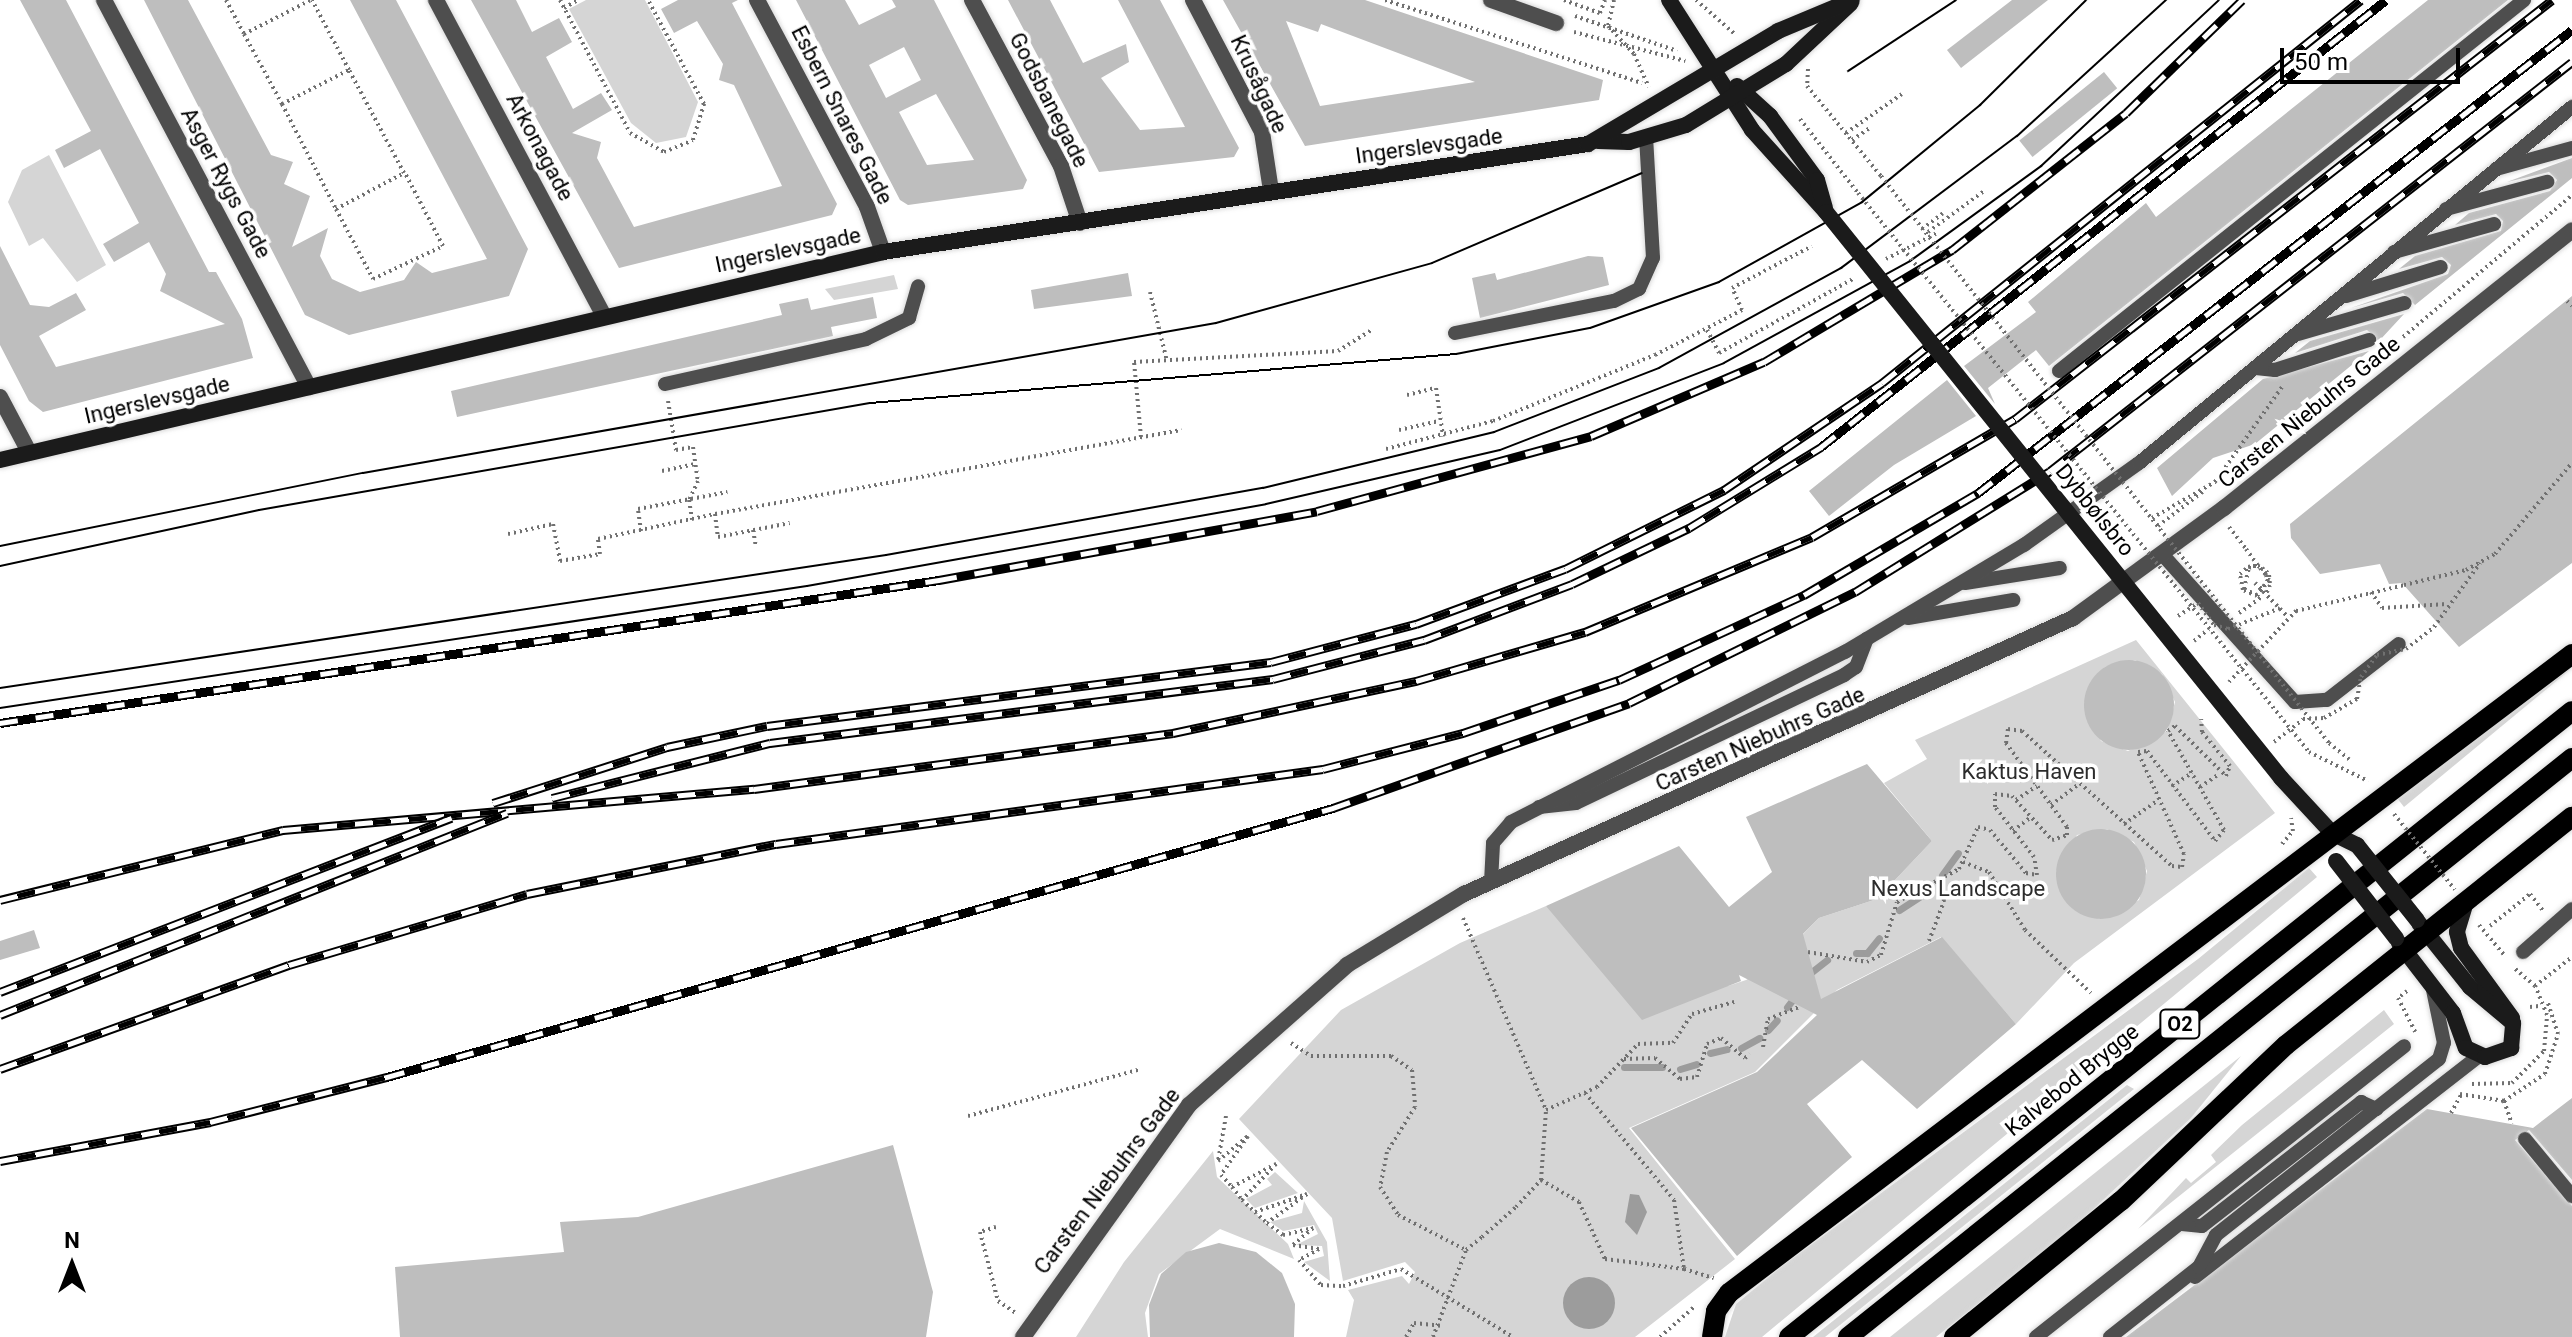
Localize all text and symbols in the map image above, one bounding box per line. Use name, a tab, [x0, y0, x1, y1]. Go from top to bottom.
street label: Esbern Snares Gade	[786, 21, 898, 209]
street label: Godsbanegade	[1004, 28, 1094, 172]
street label: Krusågade	[1225, 31, 1293, 137]
scale bar	[2284, 32, 2464, 82]
text: 50 m	[2294, 48, 2348, 76]
street label: Arkonagade	[501, 89, 579, 205]
street label: Asger Rygs Gade	[175, 103, 277, 263]
street label: Ingerslevsgade	[1354, 123, 1504, 169]
street label: Ingerslevsgade	[713, 222, 863, 278]
street label: Carsten Niebuhrs Gade	[2213, 331, 2405, 493]
street label: Ingerslevsgade	[82, 370, 232, 430]
street label: Dybbølsbro	[2050, 459, 2140, 561]
street label: Carsten Niebuhrs Gade	[1651, 681, 1869, 797]
park label: Kaktus Haven	[1962, 759, 2096, 785]
park label: Nexus Landscape	[1871, 876, 2045, 902]
road number: O2	[2158, 1008, 2202, 1040]
street label: Kalvebod Brygge	[2000, 1018, 2144, 1142]
street label: Carsten Niebuhrs Gade	[1028, 1083, 1186, 1279]
north arrow	[32, 1225, 112, 1305]
text: N	[64, 1228, 80, 1253]

